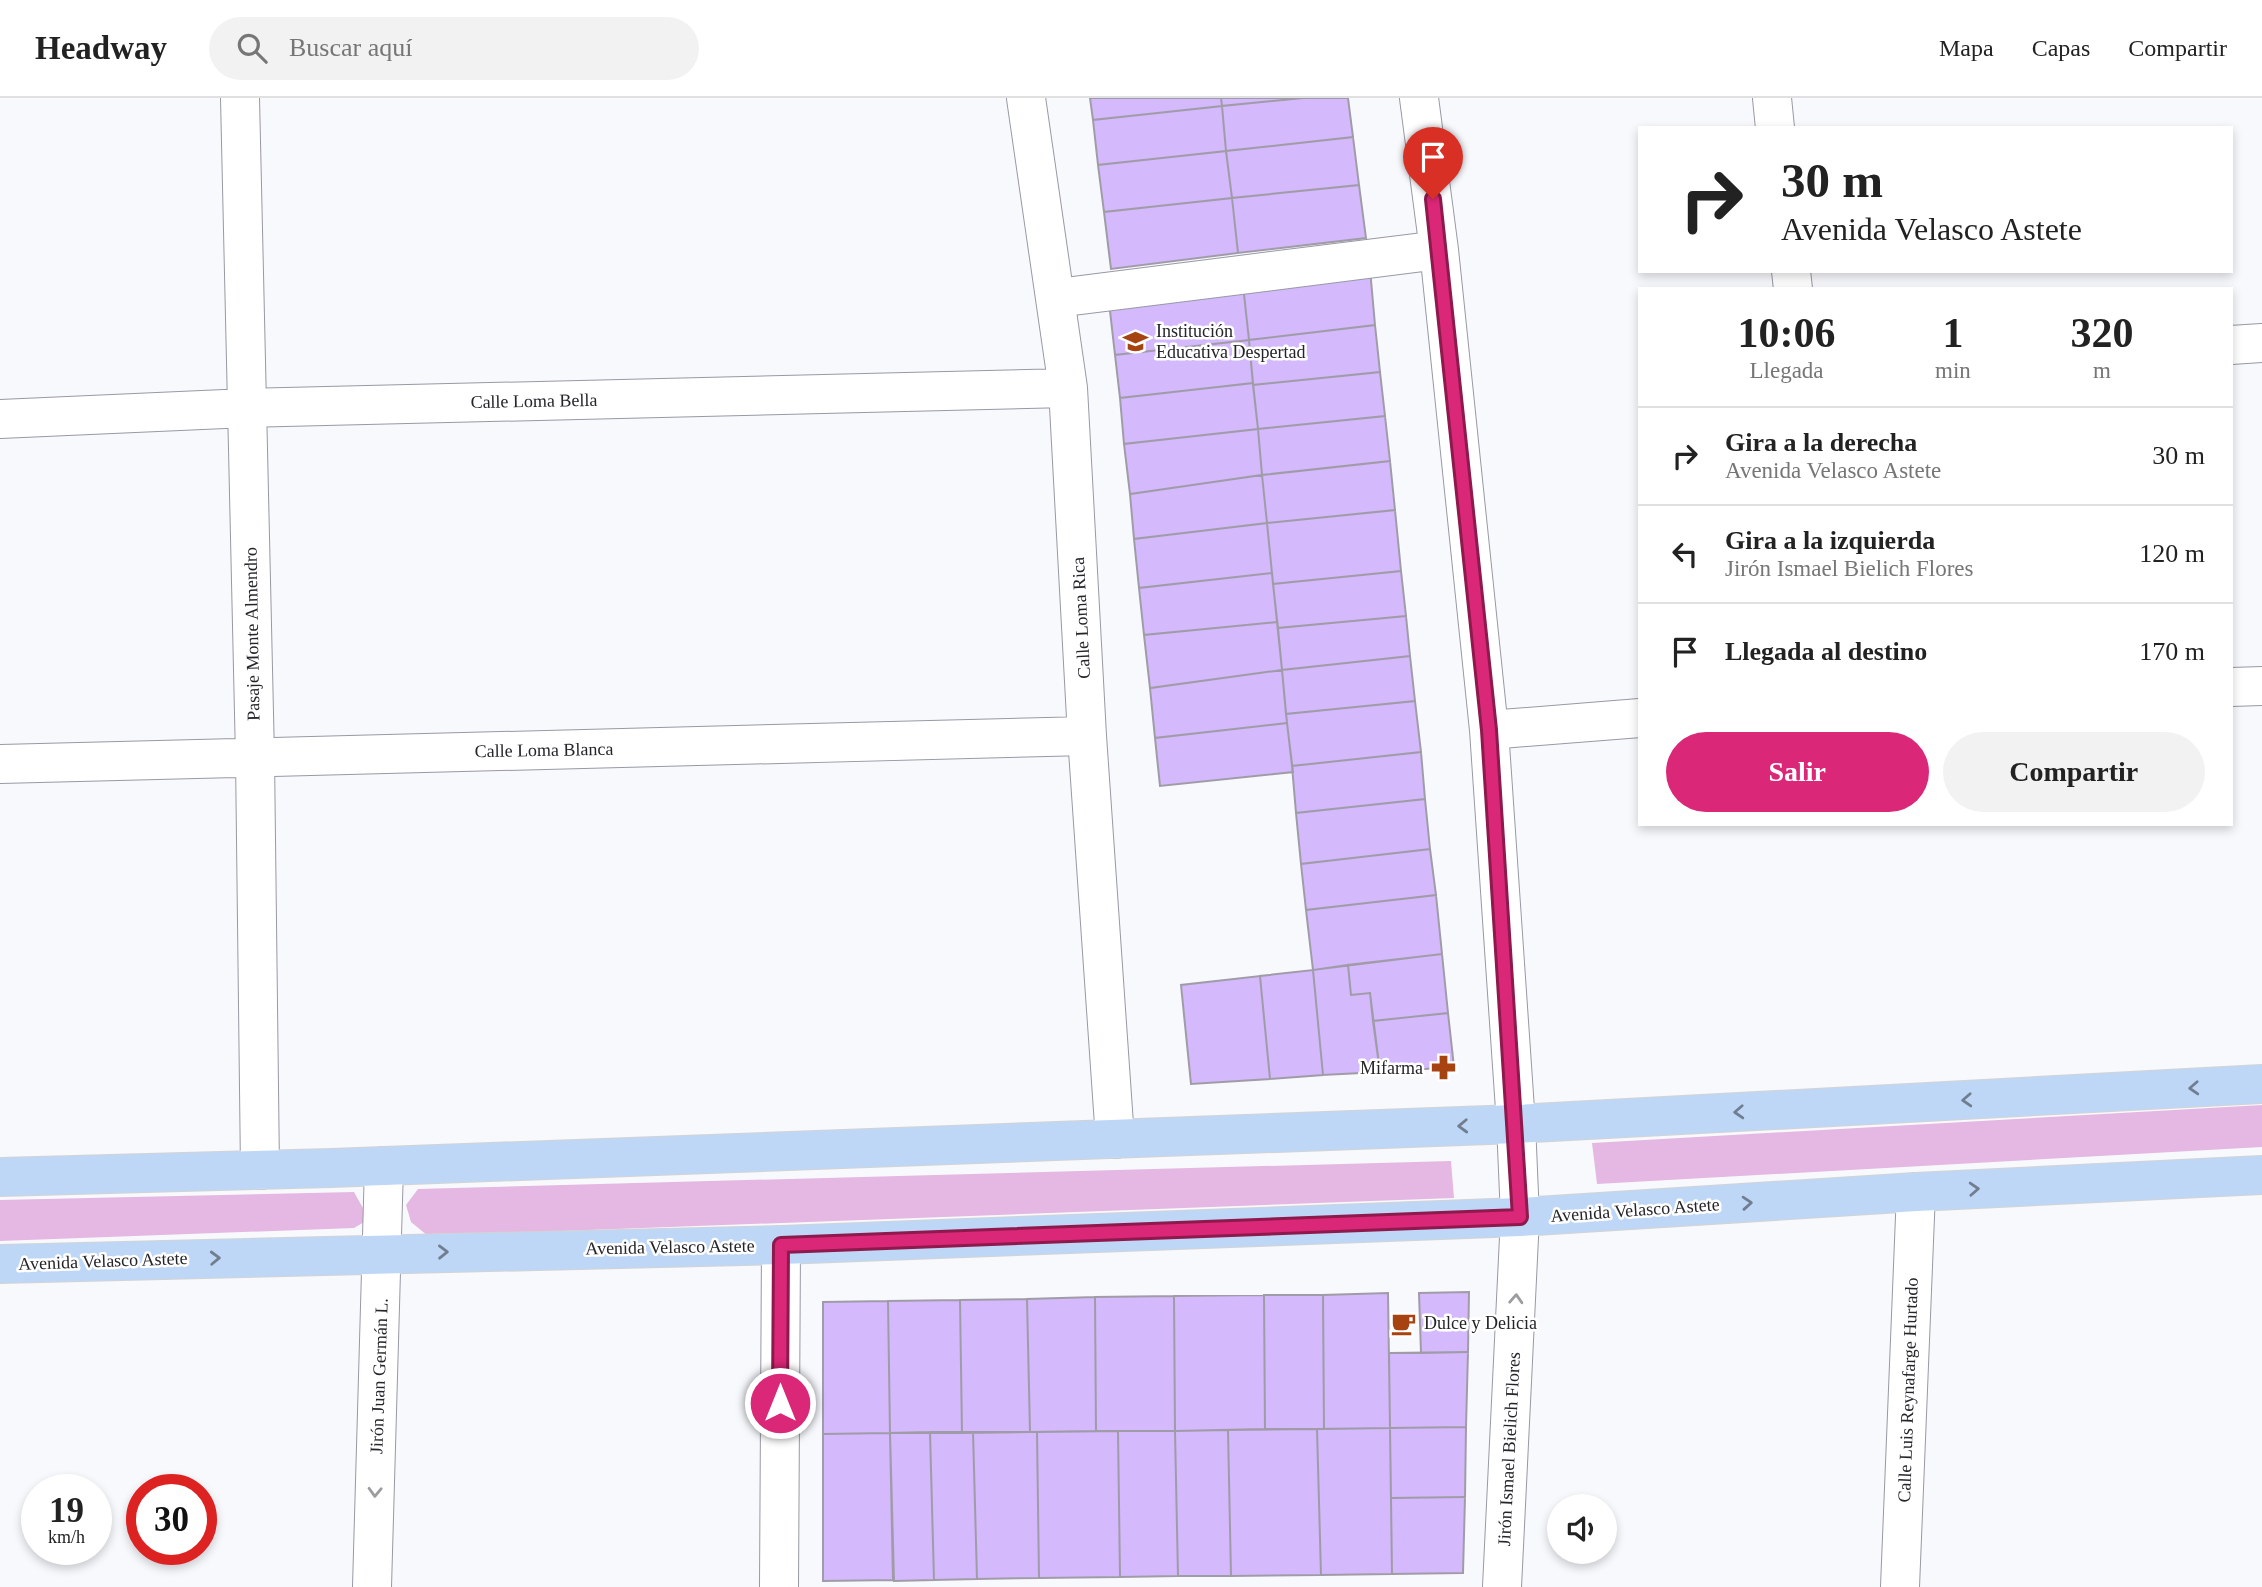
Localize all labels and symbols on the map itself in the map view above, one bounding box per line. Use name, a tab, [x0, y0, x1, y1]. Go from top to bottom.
pin	[1403, 127, 1463, 199]
place label: Institución Educativa Despertad	[1156, 321, 1305, 362]
school or university icon: Institución Educativa Despertad	[1122, 327, 1150, 355]
street label: Calle Loma Bella	[470, 390, 598, 412]
street label: Pasaje Monte Almendro	[240, 547, 264, 721]
street label: Calle Loma Rica	[1068, 557, 1094, 679]
street label: Calle Loma Blanca	[474, 739, 614, 761]
pharmacy icon: Mifarma	[1429, 1054, 1457, 1082]
place label: Mifarma	[1360, 1058, 1423, 1078]
one-way arrow	[2188, 1080, 2199, 1095]
one-way arrow	[1961, 1092, 1972, 1107]
one-way arrow	[1734, 1104, 1745, 1119]
one-way arrow	[1458, 1119, 1469, 1134]
one-way arrow	[1969, 1182, 1980, 1197]
street label: Avenida Velasco Astete	[1550, 1194, 1720, 1226]
one-way arrow	[1742, 1196, 1753, 1211]
street label: Avenida Velasco Astete	[585, 1236, 755, 1258]
one-way arrow	[437, 1244, 448, 1259]
street label: Avenida Velasco Astete	[18, 1248, 188, 1274]
one-way arrow	[210, 1250, 221, 1266]
street label: Calle Luis Reynafarge Hurtado	[1894, 1277, 1922, 1503]
one-way arrow	[1508, 1293, 1523, 1304]
street label: Jirón Juan Germán L.	[366, 1298, 392, 1454]
cafe icon: Dulce y Delicia	[1390, 1309, 1418, 1337]
place label: Dulce y Delicia	[1424, 1313, 1537, 1333]
street label: Jirón Ismael Bielich Flores	[1494, 1351, 1524, 1547]
position arrow	[743, 1366, 817, 1440]
speed limit sign: 30	[126, 1474, 217, 1565]
one-way arrow	[368, 1487, 383, 1498]

